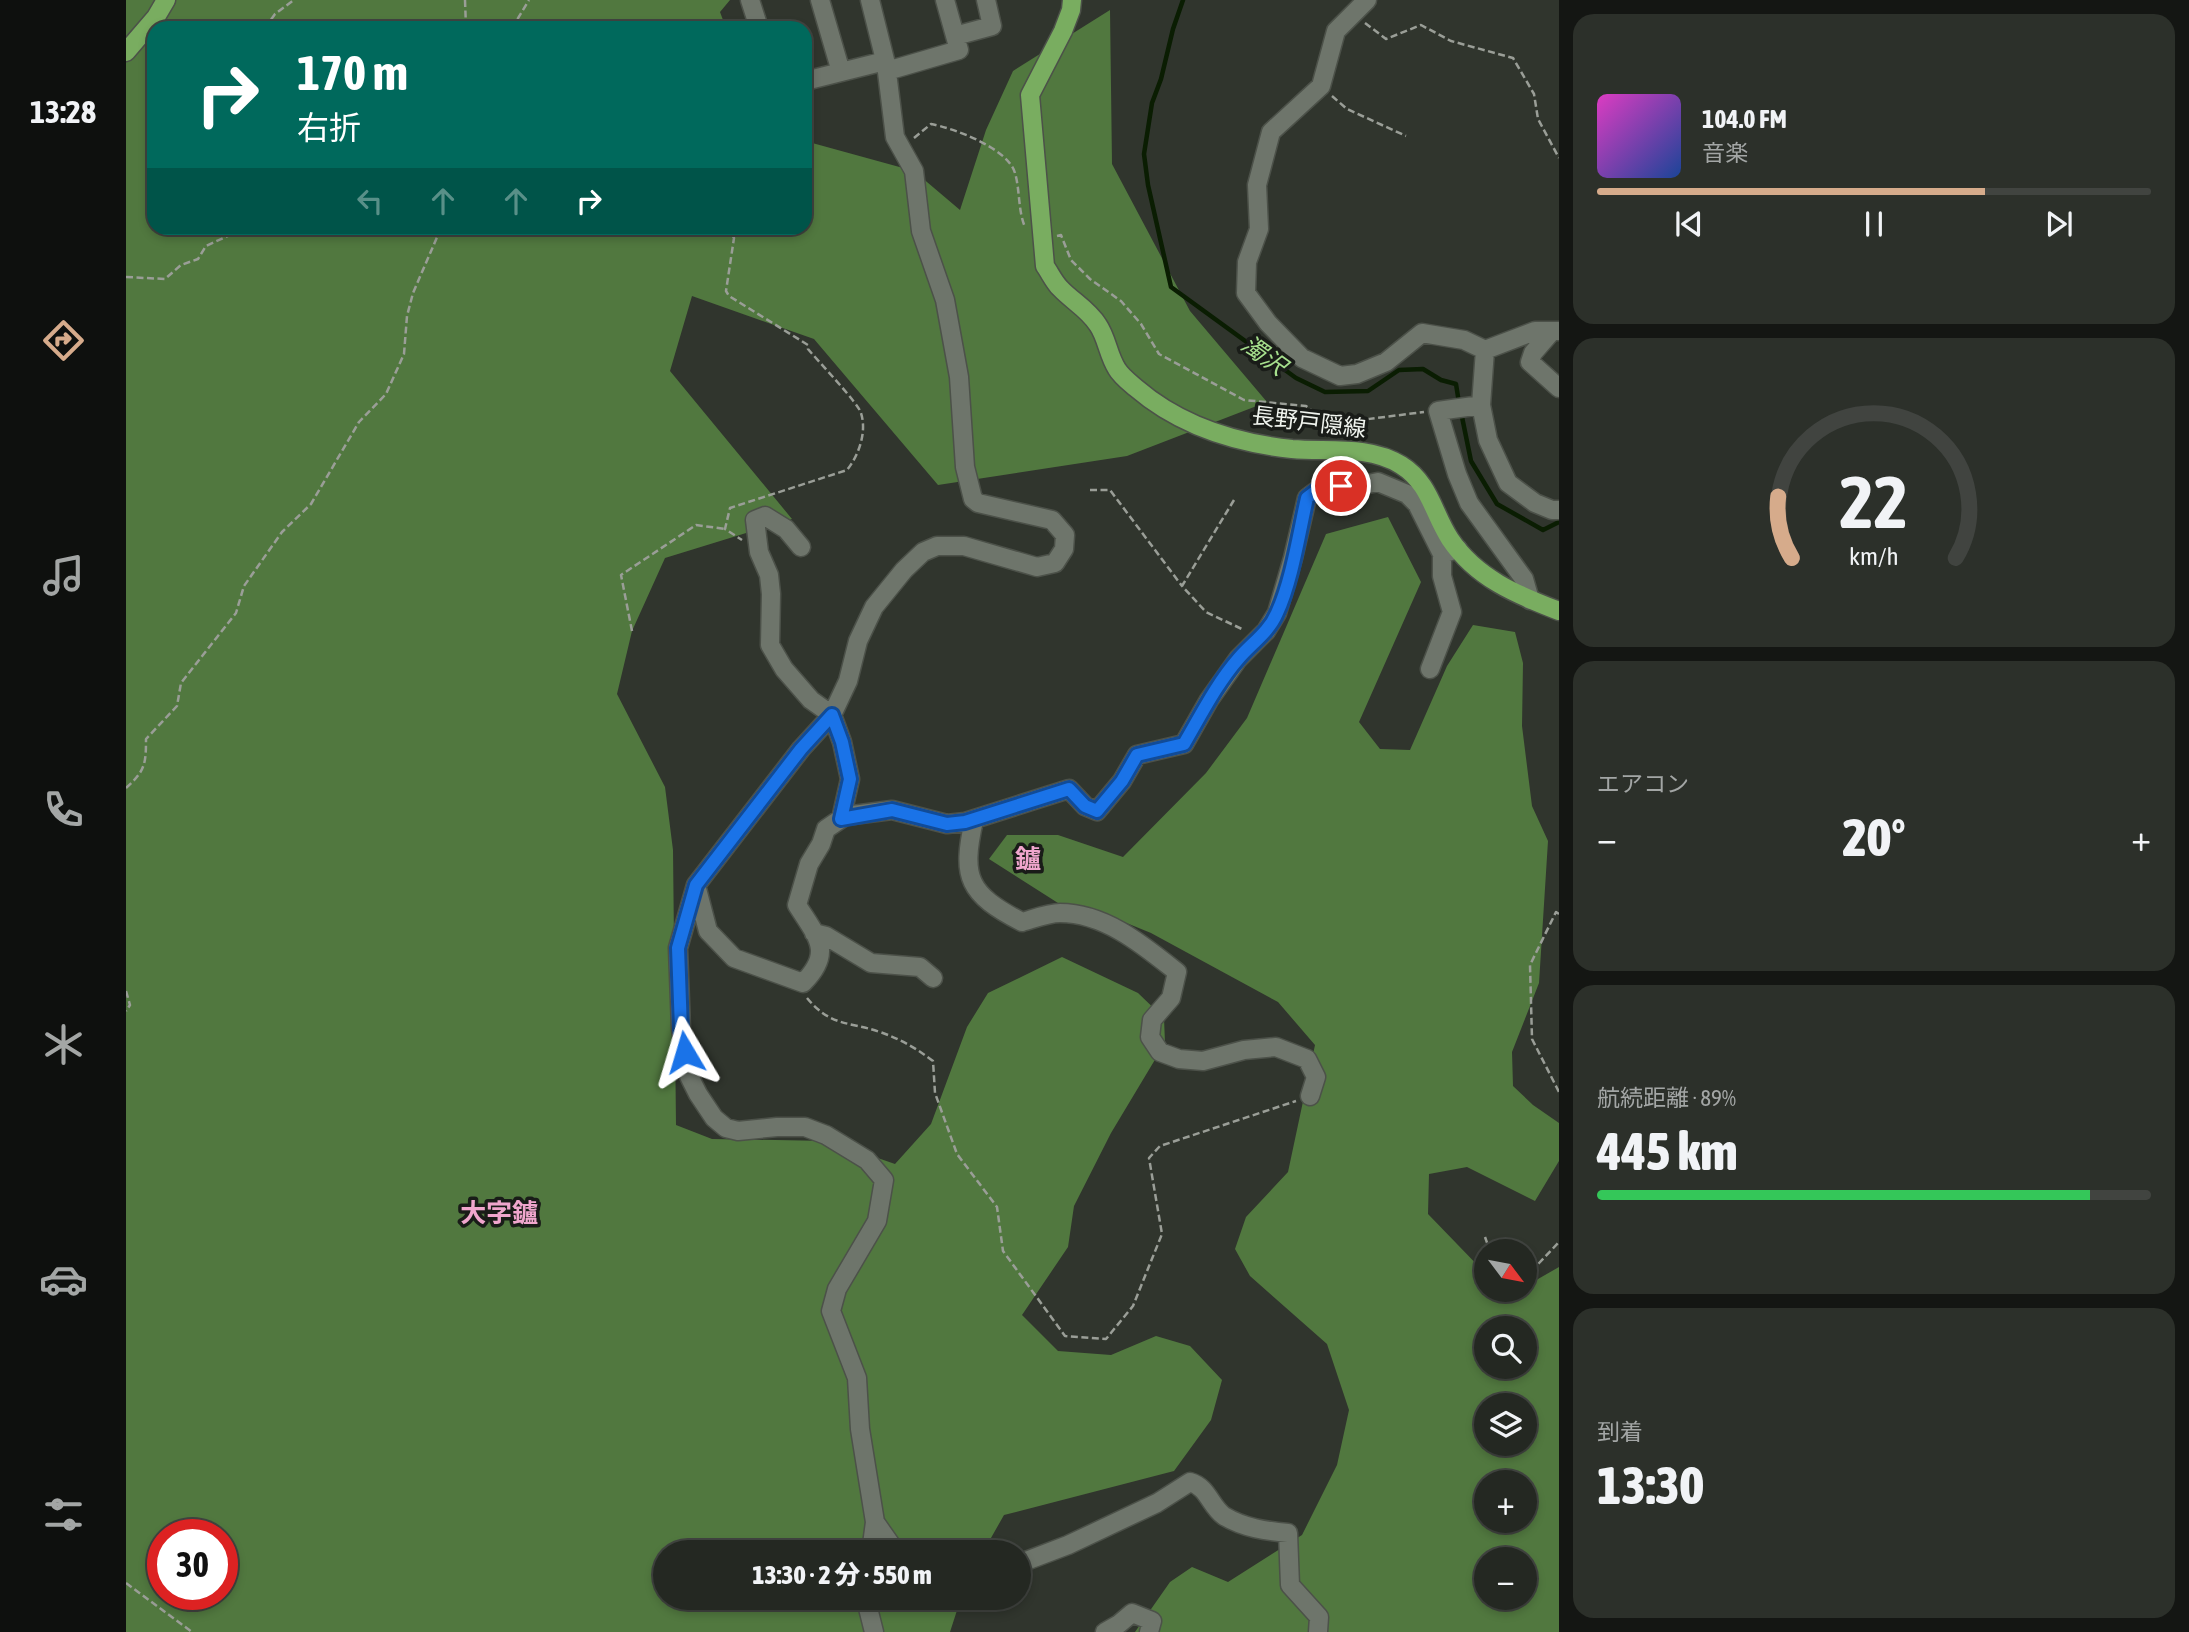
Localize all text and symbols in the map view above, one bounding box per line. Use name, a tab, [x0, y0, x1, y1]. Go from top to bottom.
text: 170 m	[297, 44, 408, 100]
icon: right	[182, 49, 273, 140]
text: 13:28	[30, 93, 96, 130]
text: 104.0 FM	[1702, 104, 1787, 134]
text: 右折	[297, 109, 361, 146]
text: 音楽	[1702, 140, 1748, 166]
icon: left	[351, 182, 389, 220]
icon: ahead	[424, 182, 462, 220]
icon: ahead	[497, 182, 535, 220]
icon: right	[570, 182, 608, 220]
icon: previous	[1670, 205, 1708, 243]
icon: pause	[1855, 205, 1893, 243]
icon: next	[2040, 205, 2078, 243]
icon: directions	[39, 316, 88, 365]
water label: 濁沢	[1237, 330, 1294, 382]
street label: 長野戸隠線	[1250, 402, 1368, 442]
pin	[1311, 456, 1371, 516]
text: 22	[1840, 461, 1908, 544]
icon: arrive	[1322, 467, 1360, 505]
text: km/h	[1849, 542, 1899, 570]
icon: music	[39, 551, 88, 600]
text: エアコン	[1597, 771, 1689, 797]
icon: phone	[39, 785, 88, 834]
text: 20°	[1842, 807, 1906, 867]
text: −	[1597, 816, 1617, 859]
text: +	[2131, 816, 2151, 859]
district label: 鑪	[1015, 844, 1041, 874]
position arrow	[648, 1015, 722, 1089]
icon: climate	[39, 1020, 88, 1069]
text: 航続距離 · 89%	[1597, 1085, 1736, 1111]
text: 445 km	[1597, 1121, 1738, 1181]
district label: 大字鑪	[460, 1198, 538, 1228]
north arrow	[1474, 1239, 1536, 1302]
map controls	[1474, 1239, 1537, 1610]
icon: car	[39, 1255, 88, 1304]
button: search	[1474, 1316, 1537, 1379]
button: layers	[1474, 1393, 1537, 1456]
text: 到着	[1597, 1419, 1643, 1445]
text: 13:30	[1597, 1455, 1704, 1515]
button: +	[1474, 1470, 1537, 1533]
icon: filters	[39, 1490, 88, 1539]
speed limit sign: 30	[147, 1519, 238, 1610]
button: −	[1474, 1547, 1537, 1610]
text: 13:30 · 2 分 · 550 m	[752, 1560, 932, 1590]

